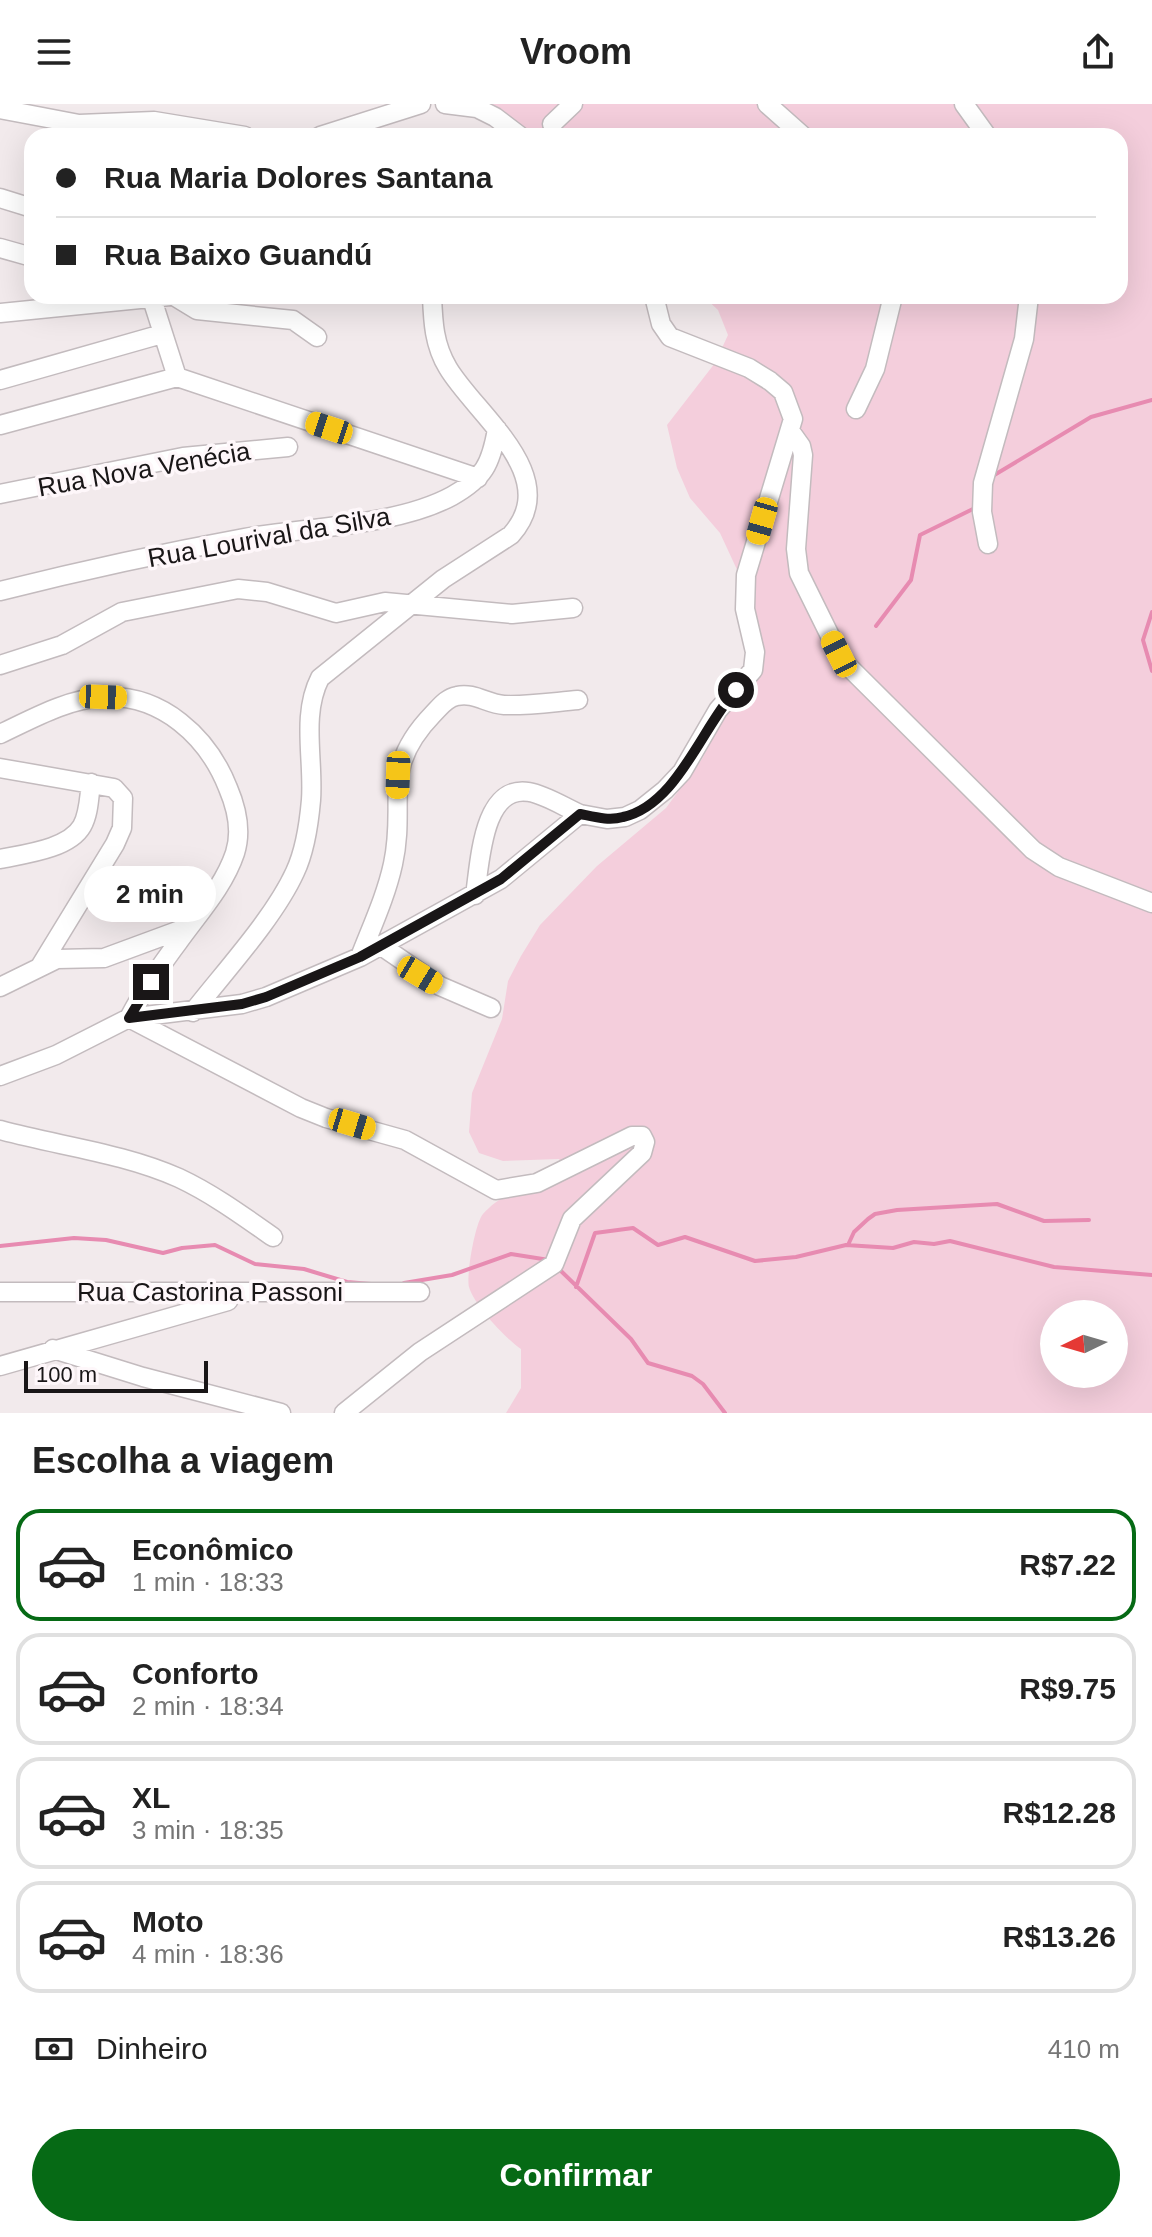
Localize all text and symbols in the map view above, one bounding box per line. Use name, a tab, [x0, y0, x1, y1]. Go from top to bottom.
icon: menu	[32, 30, 76, 74]
icon: share	[1076, 30, 1120, 74]
text: Vroom	[520, 31, 632, 72]
text: Rua Maria Dolores Santana	[104, 161, 492, 194]
text: Rua Baixo Guandú	[104, 238, 372, 271]
car	[302, 409, 356, 447]
street label: Rua Nova Venécia	[35, 435, 253, 502]
car	[744, 495, 780, 547]
street label: Rua Lourival da Silva	[145, 501, 393, 573]
car	[817, 627, 861, 681]
route start	[718, 672, 754, 708]
car	[79, 684, 127, 710]
car	[385, 751, 411, 799]
callout: 2 min	[85, 866, 217, 922]
text: 2 min	[116, 879, 184, 909]
car	[393, 952, 447, 998]
route end	[133, 964, 169, 1000]
car	[326, 1106, 378, 1142]
street label: Rua Castorina Passoni	[77, 1277, 343, 1307]
north arrow	[1040, 1300, 1128, 1388]
map controls	[1040, 1300, 1128, 1388]
scale bar	[24, 1357, 208, 1393]
text: 100 m	[36, 1362, 97, 1387]
text: Escolha a viagem	[32, 1440, 334, 1481]
icon: car	[36, 1529, 108, 1601]
text: Econômico	[132, 1533, 294, 1566]
text: R$7.22	[1019, 1548, 1116, 1581]
text: 1 min · 18:33	[132, 1567, 284, 1597]
icon: car	[36, 1653, 108, 1725]
text: Conforto	[132, 1657, 259, 1690]
text: R$9.75	[1019, 1672, 1116, 1705]
text: 2 min · 18:34	[132, 1691, 284, 1721]
icon: car	[36, 1777, 108, 1849]
text: XL	[132, 1781, 170, 1814]
text: R$12.28	[1003, 1796, 1116, 1829]
text: 3 min · 18:35	[132, 1815, 284, 1845]
icon: car	[36, 1901, 108, 1973]
text: Moto	[132, 1905, 204, 1938]
text: R$13.26	[1003, 1920, 1116, 1953]
text: 4 min · 18:36	[132, 1939, 284, 1969]
icon: cash	[32, 2027, 76, 2071]
text: Dinheiro	[96, 2032, 208, 2065]
text: 410 m	[1048, 2034, 1120, 2064]
button: Confirmar	[32, 2129, 1120, 2221]

